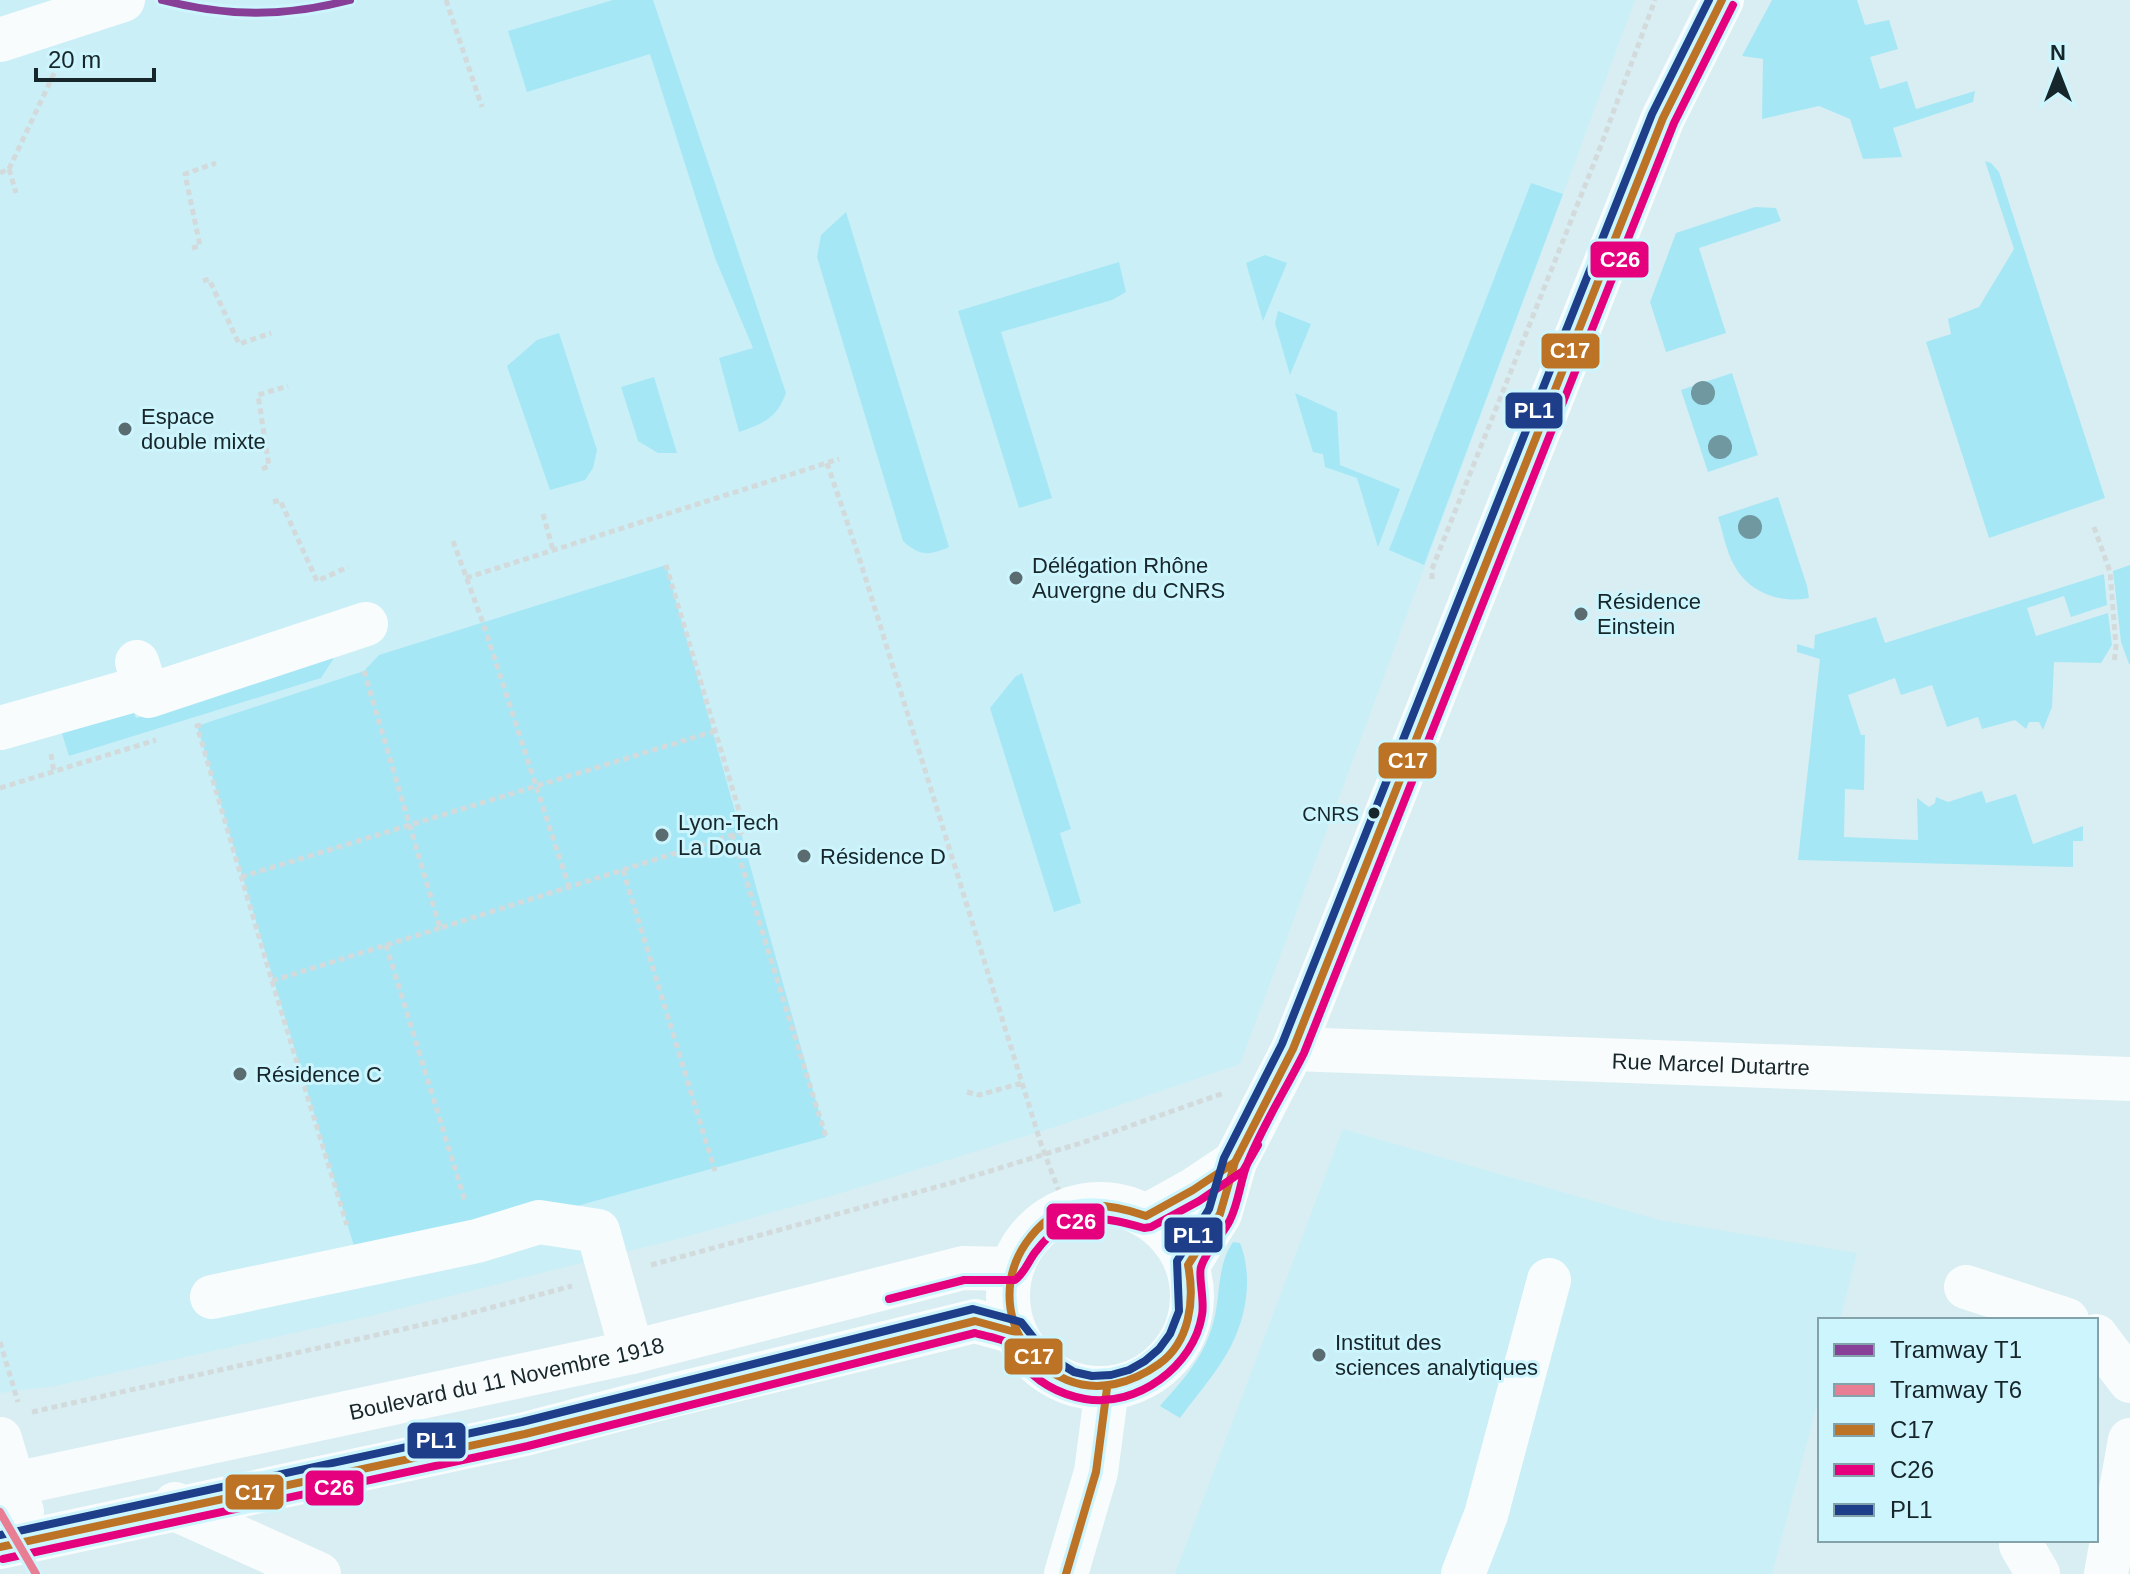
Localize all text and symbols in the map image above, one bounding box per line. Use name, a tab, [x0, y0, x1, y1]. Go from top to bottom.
scale bar	[36, 32, 154, 82]
north arrow	[2018, 32, 2098, 112]
text: N	[2050, 40, 2066, 65]
text: 20 m	[48, 46, 101, 73]
line badge: C26	[1589, 240, 1650, 279]
text: C26	[1600, 247, 1640, 272]
line badge: C17	[1540, 332, 1601, 370]
text: C17	[1550, 338, 1590, 363]
line badge: PL1	[1504, 391, 1564, 430]
text: PL1	[1514, 398, 1554, 423]
place label: Espace double mixte	[141, 404, 266, 454]
marker: Espace double mixte	[116, 420, 134, 438]
place label: Délégation Rhône Auvergne du CNRS	[1032, 553, 1225, 603]
marker: Délégation Rhône Auvergne du CNRS	[1007, 569, 1025, 587]
place label: Résidence Einstein	[1597, 589, 1701, 639]
marker: Résidence Einstein	[1572, 605, 1590, 623]
line badge: C17	[1377, 741, 1438, 780]
text: C17	[1388, 748, 1428, 773]
place label: CNRS	[1302, 803, 1359, 825]
marker: CNRS	[1366, 805, 1382, 821]
place label: Lyon-Tech La Doua	[678, 810, 779, 860]
marker: Lyon-Tech La Doua	[653, 826, 671, 844]
place label: Résidence D	[820, 844, 946, 869]
marker: Résidence D	[795, 847, 813, 865]
street label: Rue Marcel Dutartre	[1611, 1048, 1810, 1081]
place label: Résidence C	[256, 1062, 382, 1087]
marker: Résidence C	[231, 1065, 249, 1083]
line badge: C26	[1045, 1202, 1106, 1241]
text: C26	[1056, 1209, 1096, 1234]
line badge: PL1	[1163, 1216, 1224, 1254]
text: PL1	[1173, 1223, 1213, 1248]
legend	[1818, 1318, 2098, 1542]
place label: Institut des sciences analytiques	[1335, 1330, 1538, 1380]
street label: Boulevard du 11 Novembre 1918	[347, 1332, 667, 1425]
text: Tramway T1	[1890, 1336, 2022, 1363]
line badge: C17	[1003, 1337, 1064, 1376]
text: C17	[1014, 1344, 1054, 1369]
marker: Institut des sciences analytiques	[1310, 1346, 1328, 1364]
text: Tramway T6	[1890, 1376, 2022, 1403]
text: C17	[1890, 1416, 1934, 1443]
line badge: PL1	[406, 1421, 467, 1460]
text: PL1	[416, 1428, 456, 1453]
text: C26	[1890, 1456, 1934, 1483]
line badge: C26	[304, 1469, 365, 1507]
line badge: C17	[224, 1473, 285, 1511]
text: C26	[314, 1475, 354, 1500]
text: C17	[235, 1480, 275, 1505]
text: PL1	[1890, 1496, 1933, 1523]

